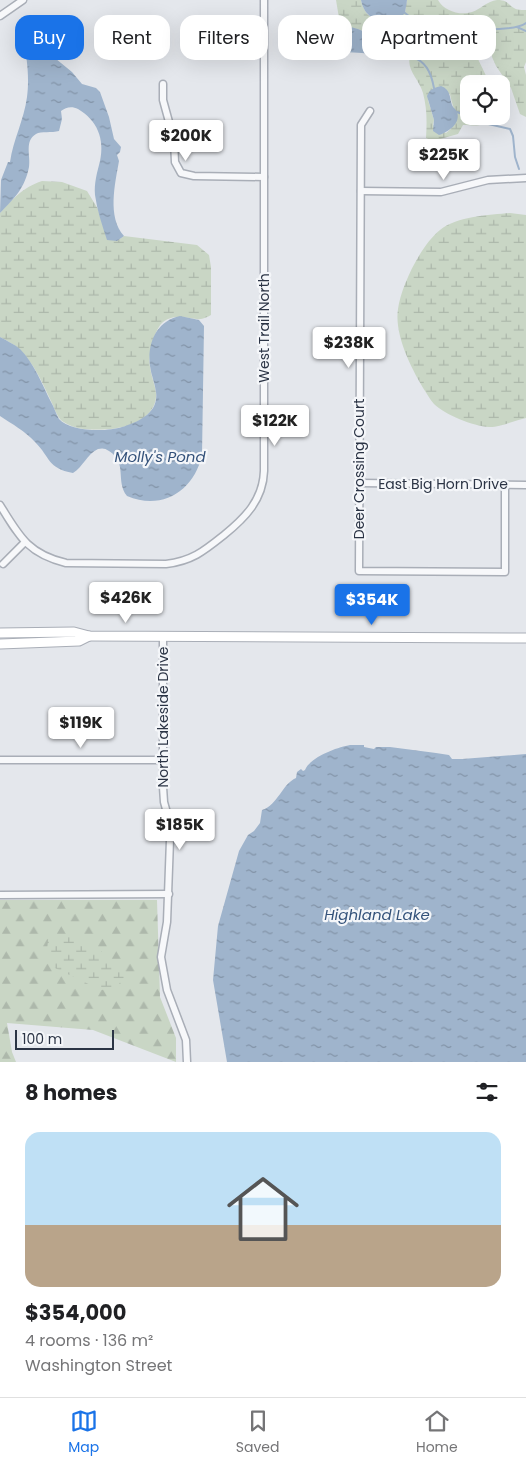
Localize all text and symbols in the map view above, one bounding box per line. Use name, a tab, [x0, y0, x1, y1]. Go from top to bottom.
chip: Buy	[15, 15, 84, 60]
chip: Rent	[94, 15, 170, 60]
chip: Filters	[180, 15, 268, 60]
chip: New	[278, 15, 352, 60]
chip: Apartment	[362, 15, 496, 60]
map controls	[460, 75, 510, 125]
button: locate	[460, 75, 510, 125]
pin: $200K	[151, 120, 221, 162]
text: $200K	[160, 124, 212, 147]
pin: $225K	[409, 138, 479, 181]
text: $225K	[419, 143, 469, 166]
street label: West Trail North	[254, 273, 274, 383]
pin: $238K	[314, 326, 384, 369]
text: $238K	[324, 331, 374, 354]
street label: Deer Crossing Court	[349, 399, 369, 539]
pin: $122K	[240, 404, 310, 447]
text: $122K	[252, 409, 298, 432]
water label: Molly's Pond	[114, 446, 206, 467]
street label: East Big Horn Drive	[378, 474, 508, 494]
pin: $426K	[91, 582, 161, 624]
pin: $354K	[337, 584, 407, 626]
text: $426K	[100, 586, 152, 609]
text: $354K	[346, 588, 398, 611]
street label: North Lakeside Drive	[153, 646, 173, 787]
pin: $119K	[46, 706, 116, 749]
text: $119K	[59, 711, 103, 734]
pin: $185K	[145, 808, 215, 851]
text: $185K	[156, 813, 204, 836]
water label: Highland Lake	[324, 904, 430, 925]
scale bar	[15, 1027, 114, 1050]
text: 100 m	[22, 1029, 62, 1049]
text: 8 homes	[25, 1078, 117, 1107]
icon: filters	[473, 1078, 501, 1106]
icon: home	[218, 1164, 308, 1254]
text: $354,000	[25, 1298, 127, 1327]
text: 4 rooms · 136 m²	[25, 1329, 153, 1352]
text: Washington Street	[25, 1354, 172, 1377]
tab: Map	[68, 1407, 99, 1458]
tab: Saved	[236, 1407, 279, 1458]
tab: Home	[416, 1407, 458, 1458]

